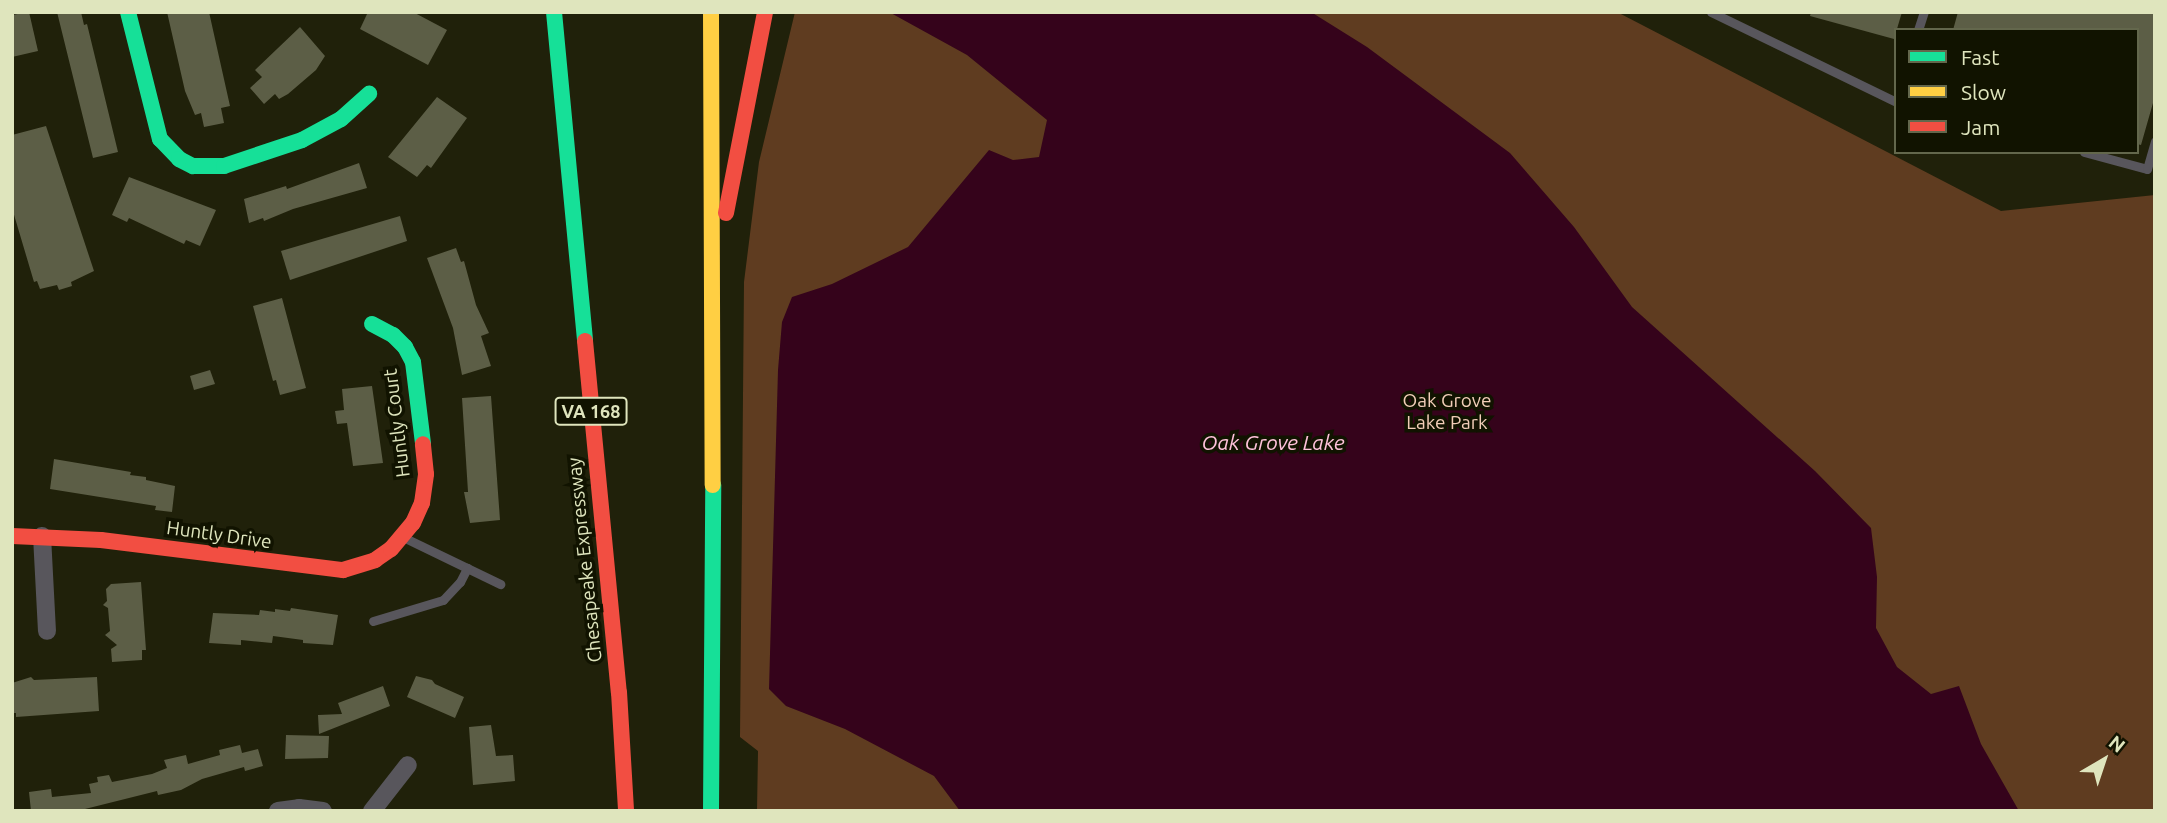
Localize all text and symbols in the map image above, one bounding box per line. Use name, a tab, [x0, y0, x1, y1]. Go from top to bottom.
legend	[1894, 28, 2139, 154]
text: Fast	[1961, 45, 1999, 69]
text: Slow	[1961, 80, 2006, 104]
text: Jam	[1961, 115, 2000, 139]
street label: Huntly Court	[379, 367, 415, 479]
park label: Oak Grove Lake Park	[1402, 390, 1492, 434]
road number: VA 168	[554, 396, 628, 426]
water label: Oak Grove Lake	[1201, 429, 1345, 455]
street label: Chesapeake Expressway	[563, 456, 607, 664]
street label: Huntly Drive	[165, 516, 273, 554]
north arrow	[2069, 725, 2139, 795]
text: N	[2105, 731, 2130, 757]

